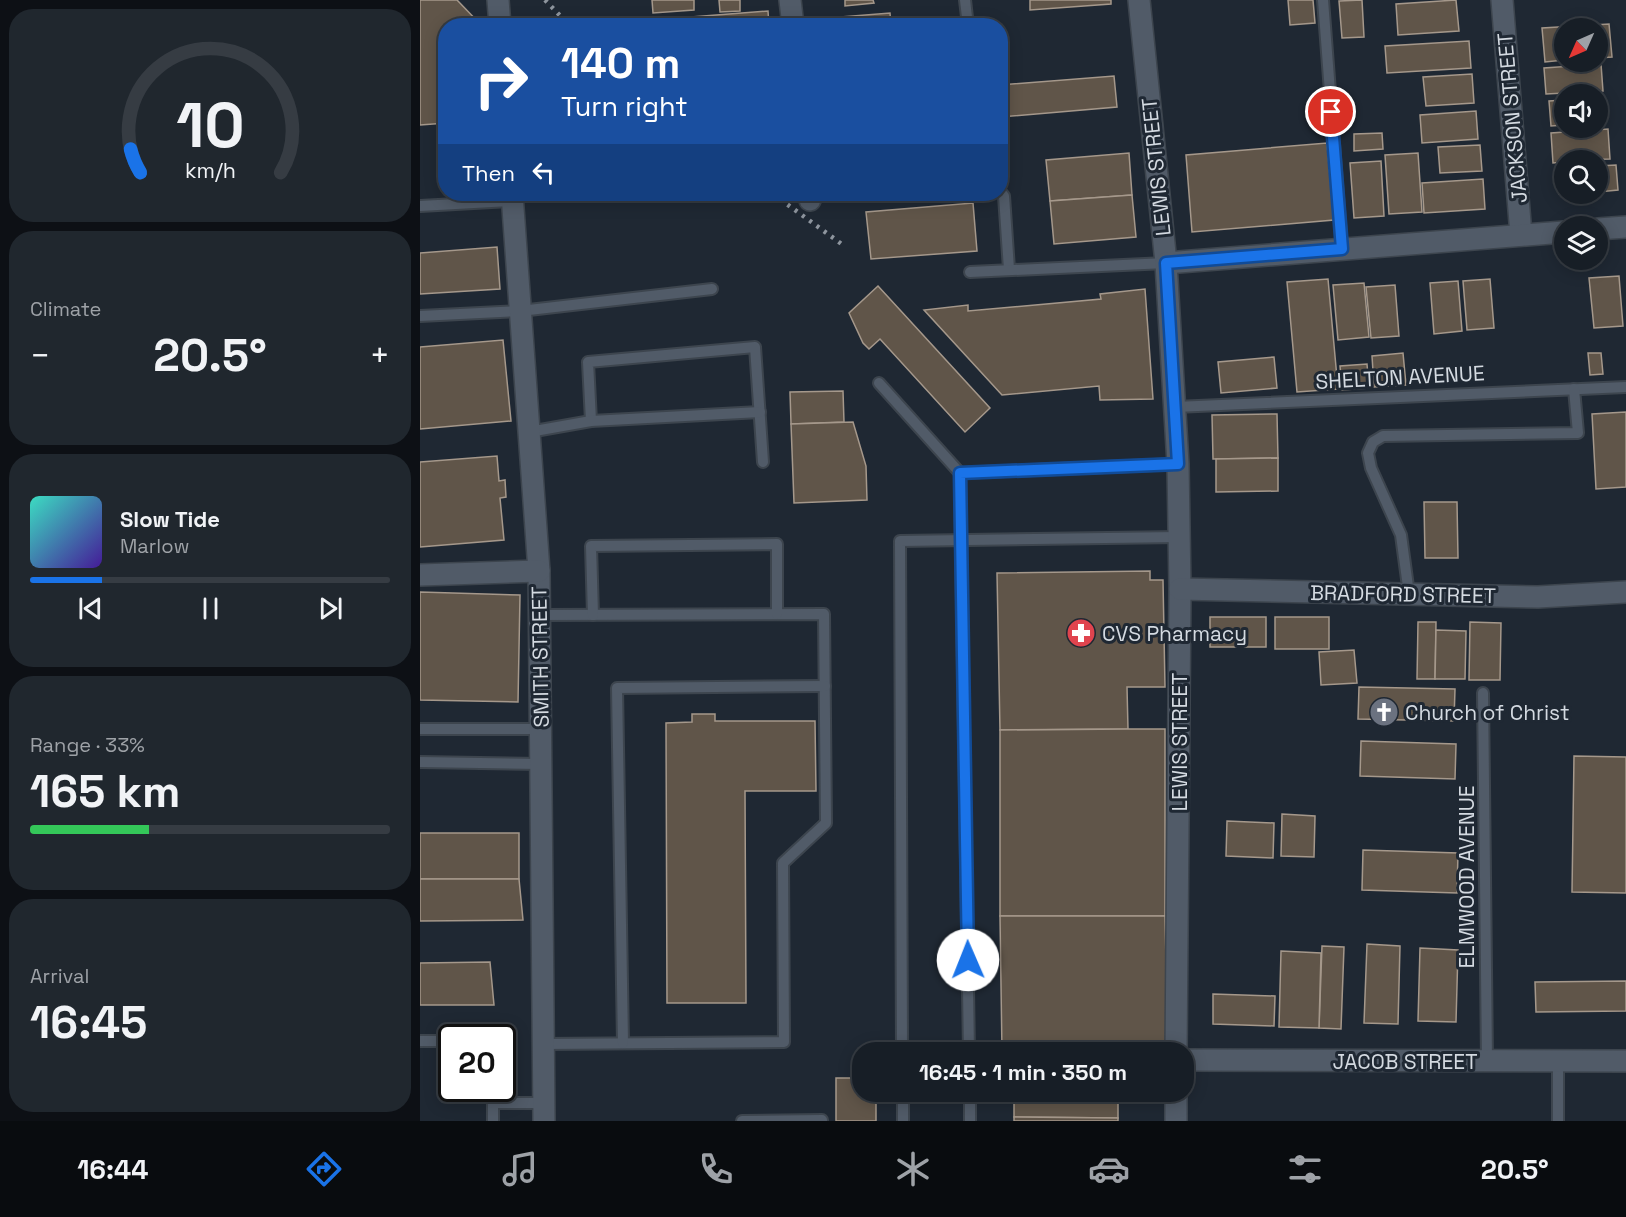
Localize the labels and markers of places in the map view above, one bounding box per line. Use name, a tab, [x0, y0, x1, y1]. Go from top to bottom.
pin	[1305, 86, 1356, 137]
pharmacy icon: CVS Pharmacy	[1065, 617, 1097, 649]
place label: CVS Pharmacy	[1102, 620, 1247, 647]
church icon: Church of Christ	[1368, 696, 1400, 728]
place label: Church of Christ	[1405, 699, 1570, 726]

